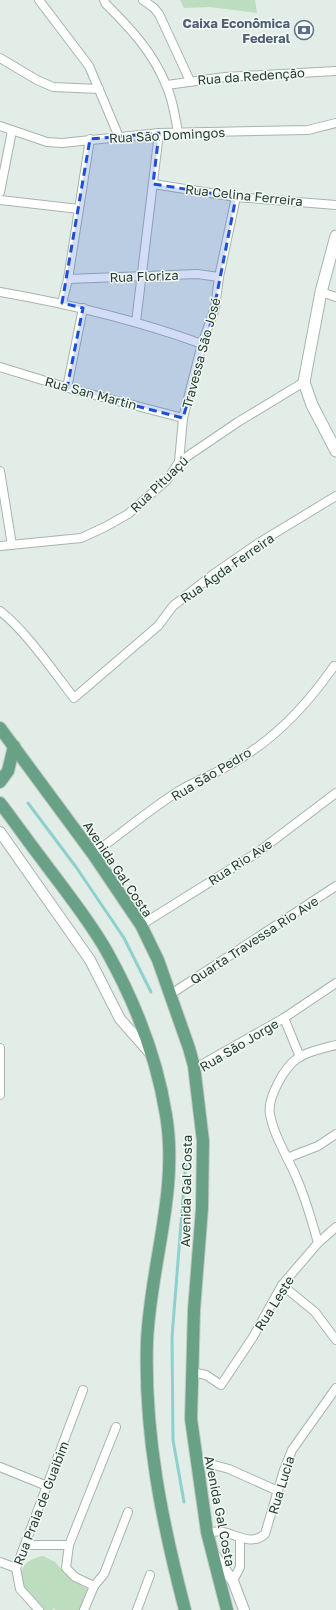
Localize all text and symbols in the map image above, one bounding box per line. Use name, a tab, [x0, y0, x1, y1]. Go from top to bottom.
place label: Caixa Econômica Federal	[183, 15, 291, 46]
bank icon: Caixa Econômica Federal	[293, 19, 315, 41]
street label: Rua da Redenção	[197, 64, 305, 88]
street label: Rua São Domingos	[108, 124, 226, 146]
street label: Rua Celina Ferreira	[184, 181, 304, 209]
street label: Rua Floriza	[109, 267, 179, 285]
street label: Travessa São José	[179, 296, 223, 410]
street label: Rua San Martin	[43, 373, 139, 413]
street label: Rua Pituaçú	[127, 452, 191, 516]
street label: Rua Ágda Ferreira	[177, 530, 277, 606]
street label: Rua São Pedro	[168, 744, 254, 804]
street label: Avenida Gal Costa	[80, 818, 156, 920]
street label: Rua Rio Ave	[205, 835, 275, 889]
street label: Quarta Travessa Rio Ave	[187, 893, 321, 987]
street label: Rua São Jorge	[197, 1015, 281, 1075]
street label: Avenida Gal Costa	[177, 1135, 195, 1247]
street label: Rua Leste	[251, 1273, 297, 1333]
street label: Rua Praia de Guaibim	[10, 1439, 72, 1567]
street label: Avenida Gal Costa	[201, 1454, 239, 1568]
street label: Rua Lucia	[265, 1454, 297, 1516]

